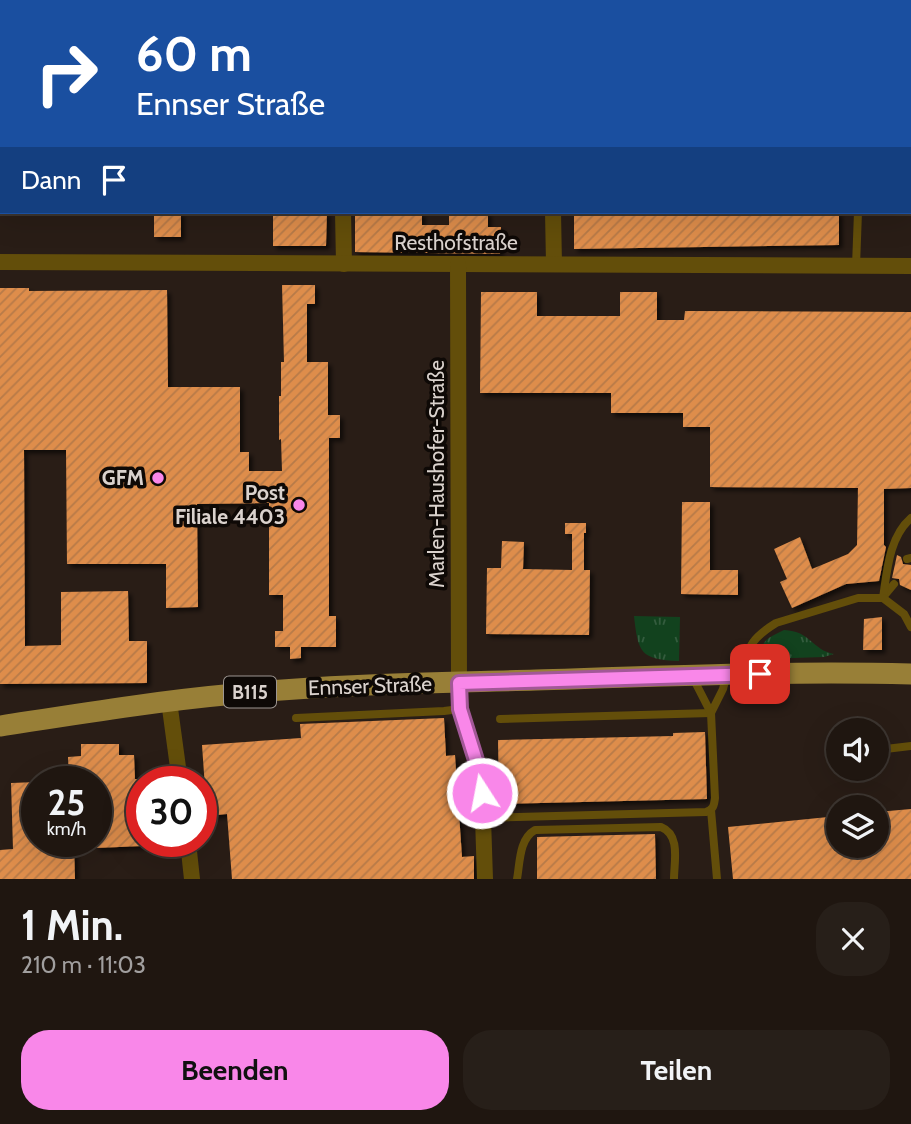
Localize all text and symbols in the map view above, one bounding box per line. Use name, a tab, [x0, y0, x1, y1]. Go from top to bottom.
text: 60 m	[136, 24, 252, 83]
icon: right	[21, 28, 112, 119]
text: Ennser Straße	[136, 84, 325, 123]
icon: arrive	[95, 161, 133, 199]
text: Dann	[21, 164, 81, 196]
street label: Resthofstraße	[394, 230, 518, 255]
street label: Marlen-Haushofer-Straße	[424, 360, 449, 588]
place label: GFM	[102, 465, 144, 490]
marker: GFM	[150, 470, 166, 486]
place label: Post Filiale 4403	[175, 480, 285, 529]
marker: Post Filiale 4403	[291, 497, 307, 513]
pin	[730, 644, 790, 704]
icon: arrive	[741, 655, 779, 693]
street label: Ennser Straße	[308, 671, 433, 700]
road number: B115	[224, 677, 276, 708]
map controls	[826, 718, 889, 858]
button: sound	[826, 718, 889, 781]
position arrow	[445, 756, 519, 830]
speed limit sign: 30	[126, 766, 217, 857]
text: 25	[48, 781, 85, 824]
button: layers	[826, 795, 889, 858]
text: km/h	[47, 818, 86, 840]
text: 1 Min.	[21, 899, 123, 951]
button: close	[816, 902, 890, 976]
text: 210 m · 11:03	[21, 951, 146, 979]
button: Beenden	[21, 1030, 449, 1110]
button: Teilen	[463, 1030, 890, 1110]

